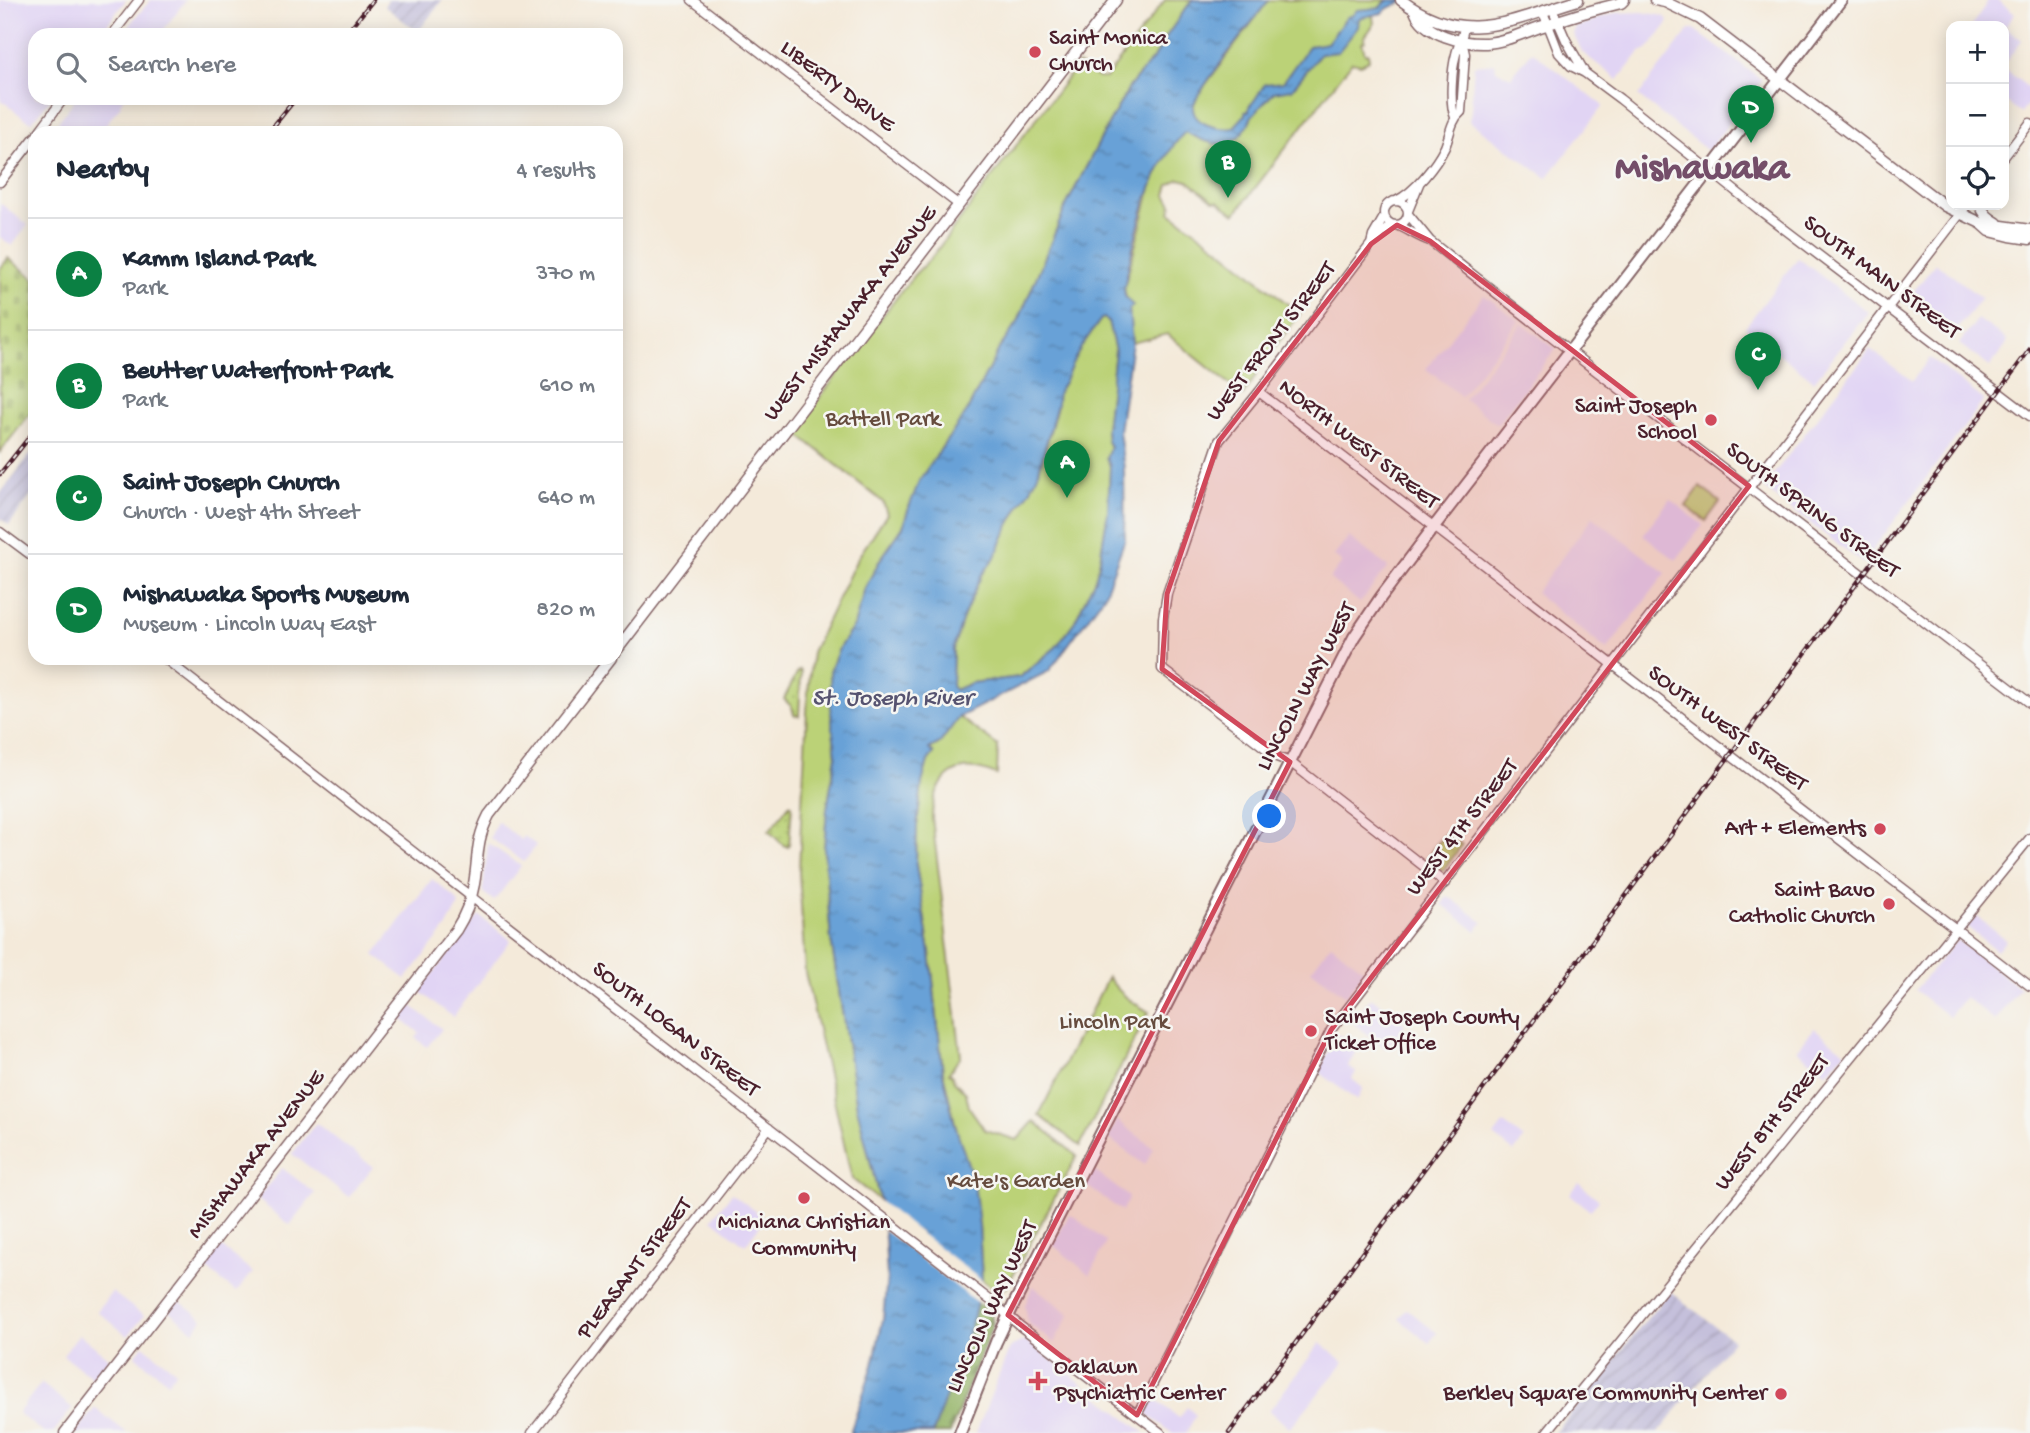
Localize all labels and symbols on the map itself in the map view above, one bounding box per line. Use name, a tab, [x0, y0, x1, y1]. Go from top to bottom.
place label: Saint Monica Church	[1049, 26, 1169, 79]
street label: LIBERTY DRIVE	[774, 35, 901, 140]
marker: Saint Monica Church	[1027, 44, 1043, 60]
pin: D	[1728, 85, 1774, 143]
pin: B	[1205, 140, 1251, 198]
district label: Mishawaka	[1615, 148, 1791, 192]
street label: WEST MISHAWAKA AVENUE	[759, 200, 944, 427]
street label: SOUTH MAIN STREET	[1797, 210, 1966, 347]
street label: WEST FRONT STREET	[1201, 256, 1343, 427]
pin: C	[1735, 332, 1781, 390]
street label: NORTH WEST STREET	[1272, 374, 1445, 517]
place label: Saint Joseph School	[1575, 394, 1697, 447]
park label: Battell Park	[825, 407, 943, 434]
marker: Saint Joseph School	[1703, 412, 1719, 428]
street label: SOUTH SPRING STREET	[1720, 437, 1905, 586]
pin: A	[1044, 440, 1090, 498]
street label: LINCOLN WAY WEST	[1251, 597, 1363, 776]
street label: SOUTH WEST STREET	[1642, 660, 1813, 799]
water label: St. Joseph River	[812, 685, 977, 714]
street label: WEST 4TH STREET	[1401, 753, 1526, 902]
your location	[1252, 799, 1286, 833]
place label: Art + Elements	[1725, 816, 1867, 843]
marker: Art + Elements	[1872, 821, 1888, 837]
place label: Saint Bavo Catholic Church	[1729, 878, 1875, 931]
marker: Saint Bavo Catholic Church	[1881, 896, 1897, 912]
street label: SOUTH LOGAN STREET	[586, 956, 765, 1104]
place label: Saint Joseph County Ticket Office	[1323, 1005, 1520, 1058]
park label: Lincoln Park	[1059, 1010, 1171, 1037]
marker: Saint Joseph County Ticket Office	[1303, 1023, 1319, 1039]
street label: WEST 8TH STREET	[1710, 1048, 1837, 1197]
street label: MISHAWAKA AVENUE	[183, 1064, 332, 1245]
park label: Kate's Garden	[947, 1169, 1085, 1196]
marker: Michiana Christian Community	[796, 1190, 812, 1206]
street label: PLEASANT STREET	[571, 1192, 699, 1346]
place label: Michiana Christian Community	[718, 1210, 890, 1263]
street label: LINCOLN WAY WEST	[941, 1216, 1045, 1397]
place label: Oaklawn Psychiatric Center	[1053, 1355, 1227, 1408]
marker: Oaklawn Psychiatric Center	[1028, 1371, 1048, 1391]
place label: Berkley Square Community Center	[1442, 1381, 1769, 1408]
marker: Berkley Square Community Center	[1773, 1386, 1789, 1402]

